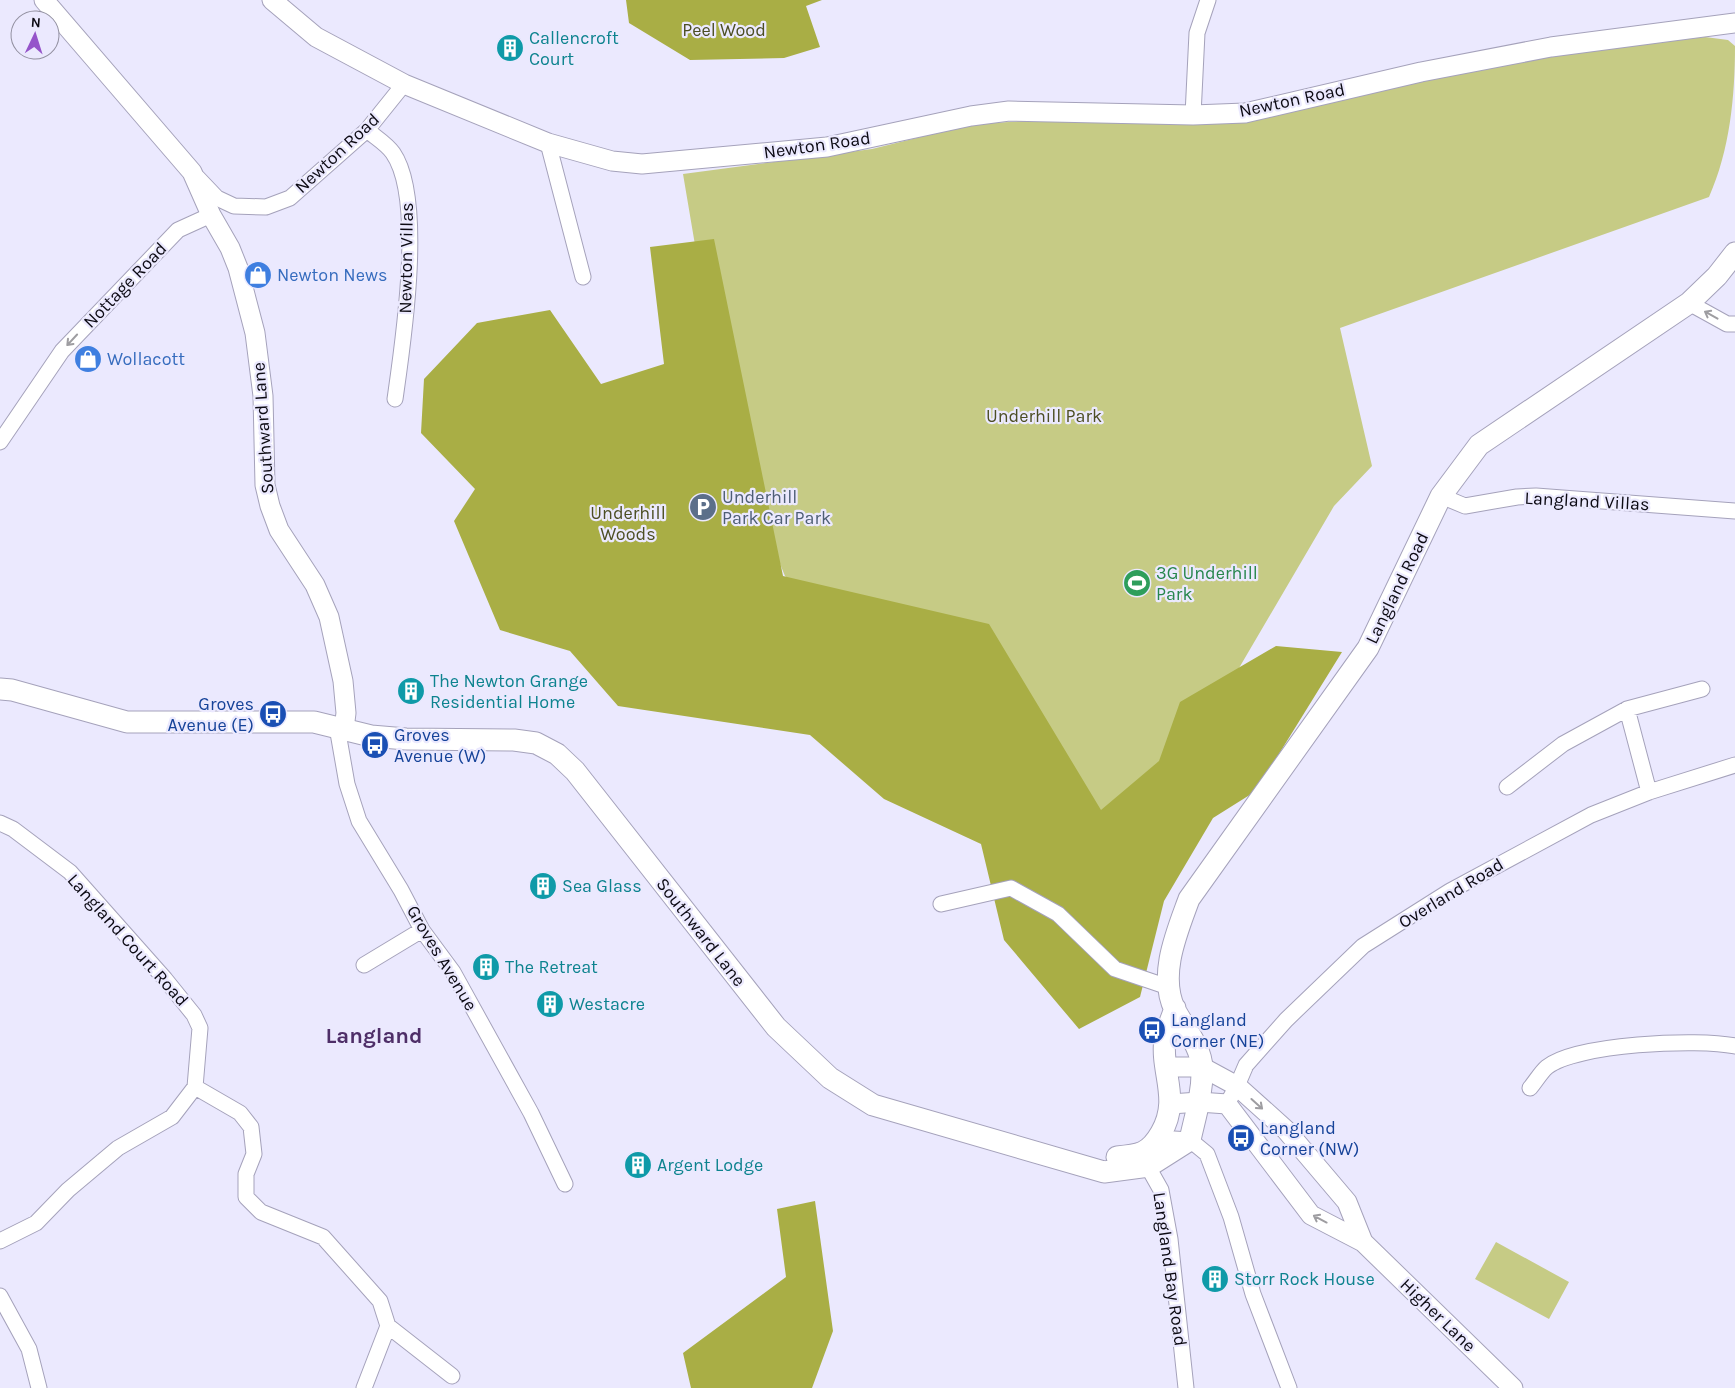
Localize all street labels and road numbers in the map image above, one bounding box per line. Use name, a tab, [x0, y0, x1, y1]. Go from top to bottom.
street label: Newton Road	[1237, 78, 1347, 122]
street label: Newton Road	[290, 108, 384, 198]
street label: Newton Road	[762, 127, 872, 163]
street label: Newton Villas	[394, 202, 418, 314]
street label: Nottage Road	[79, 238, 171, 332]
street label: Southward Lane	[247, 361, 279, 495]
street label: Langland Villas	[1524, 487, 1650, 515]
street label: Langland Road	[1360, 529, 1434, 647]
street label: Overland Road	[1395, 853, 1507, 933]
street label: Langland Court Road	[63, 869, 193, 1011]
street label: Southward Lane	[652, 873, 750, 991]
street label: Groves Avenue	[402, 901, 482, 1015]
street label: Langland Bay Road	[1148, 1191, 1192, 1347]
street label: Higher Lane	[1396, 1273, 1480, 1357]

